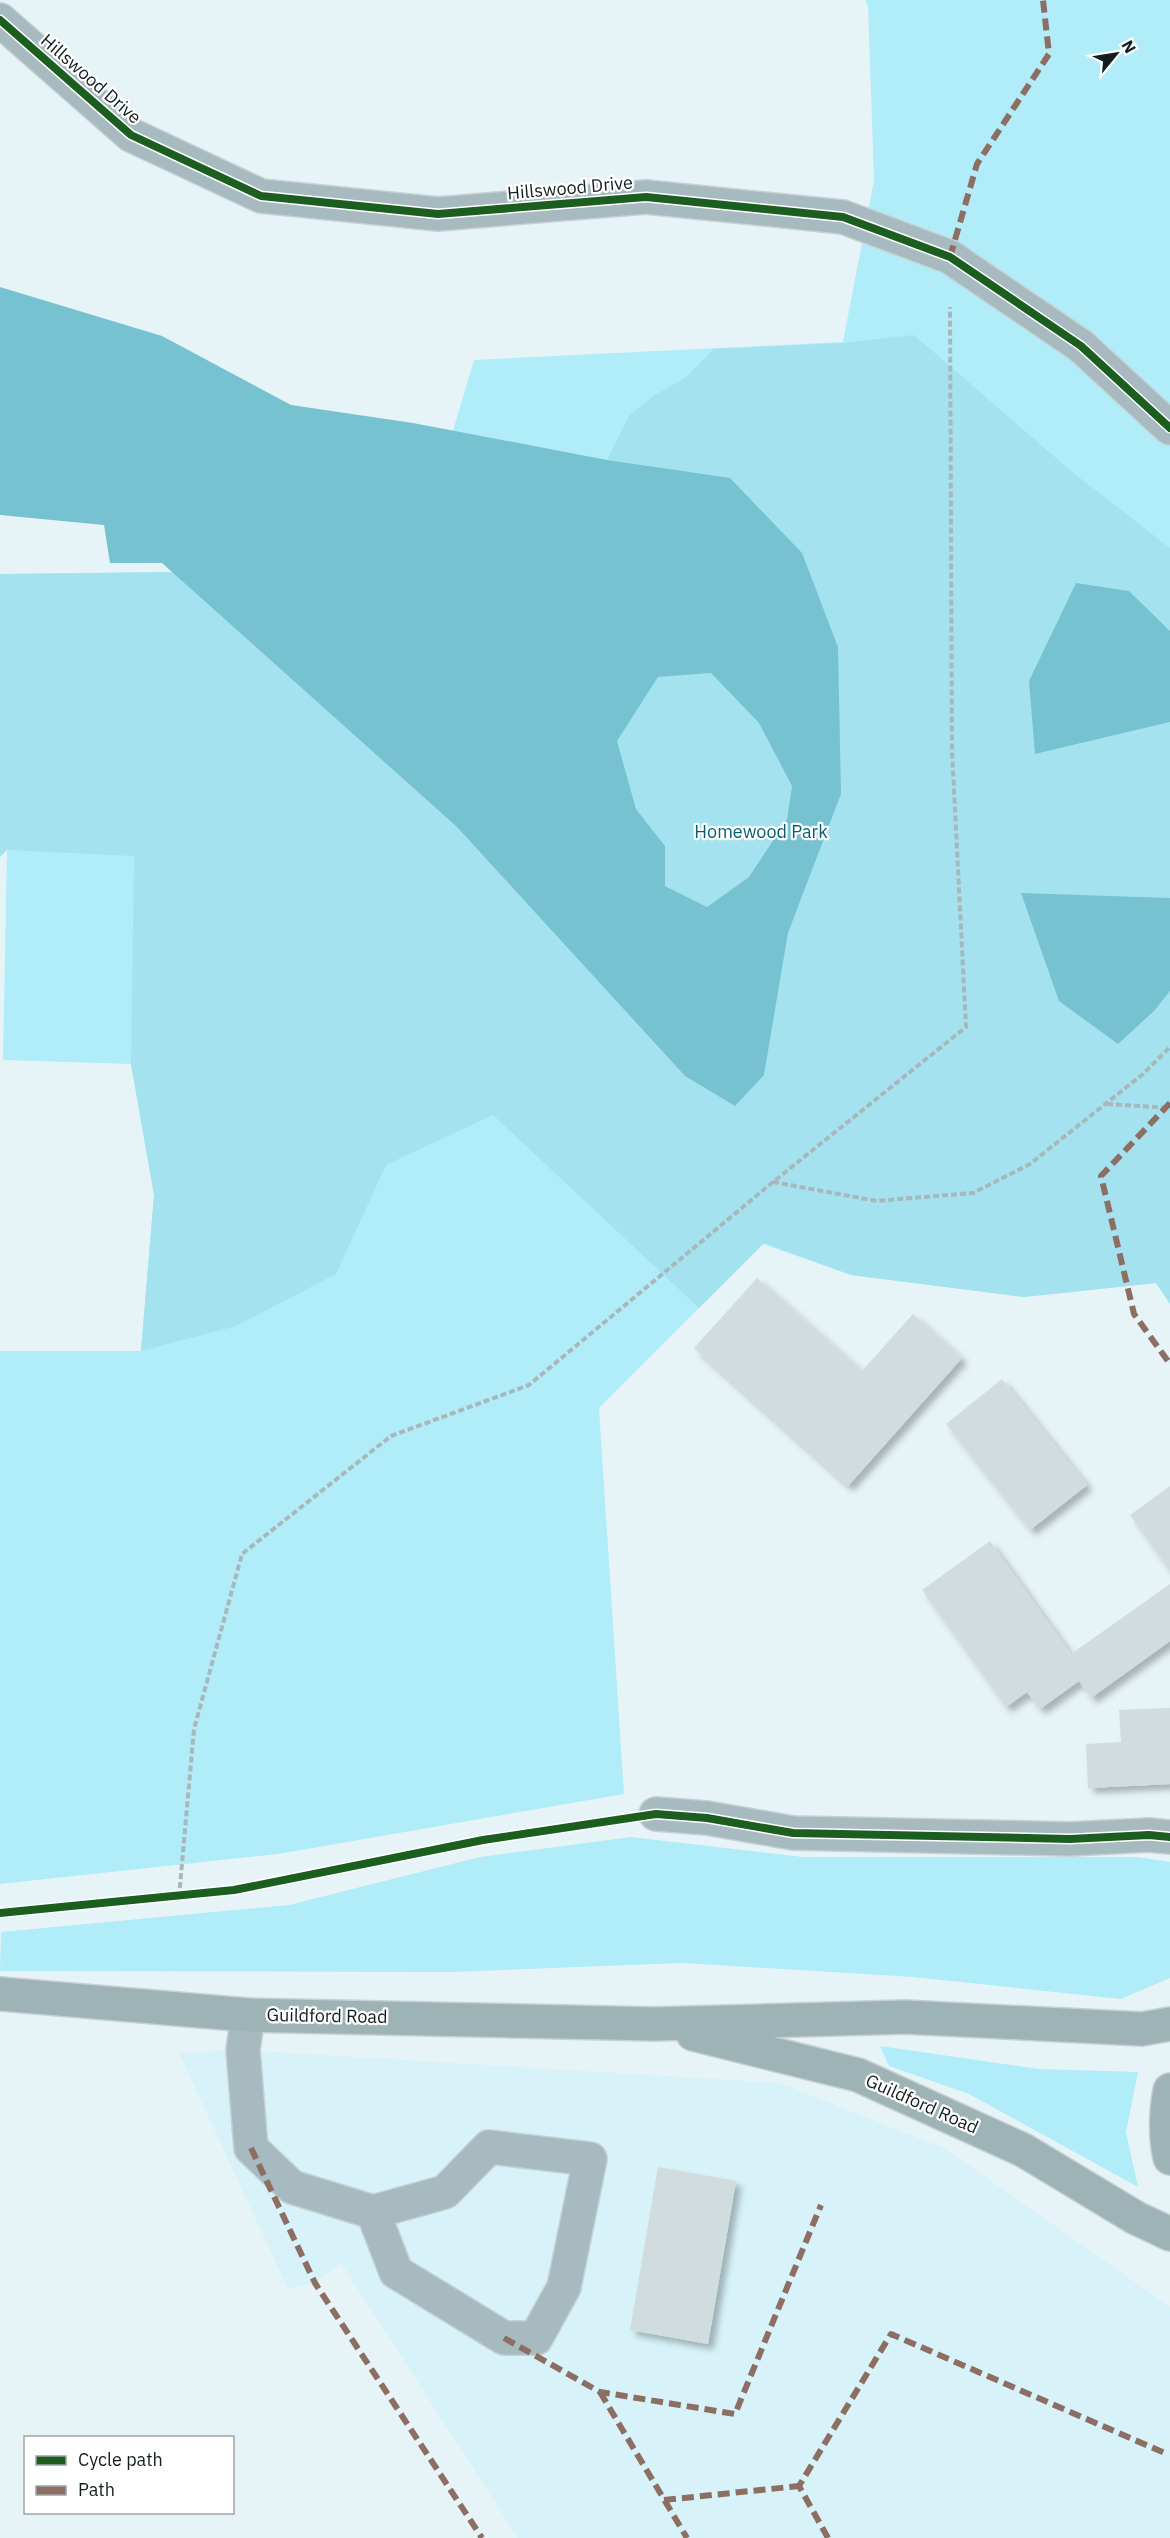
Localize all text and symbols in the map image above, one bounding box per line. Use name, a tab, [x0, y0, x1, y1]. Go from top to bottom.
north arrow	[1086, 24, 1146, 84]
street label: Hillswood Drive	[36, 29, 146, 129]
text: N	[1117, 36, 1141, 57]
street label: Hillswood Drive	[506, 171, 634, 204]
park label: Homewood Park	[694, 820, 828, 843]
street label: Guildford Road	[266, 2003, 388, 2028]
street label: Guildford Road	[862, 2068, 982, 2139]
legend	[24, 2436, 234, 2514]
text: Cycle path	[78, 2448, 163, 2471]
text: Path	[78, 2478, 115, 2501]

